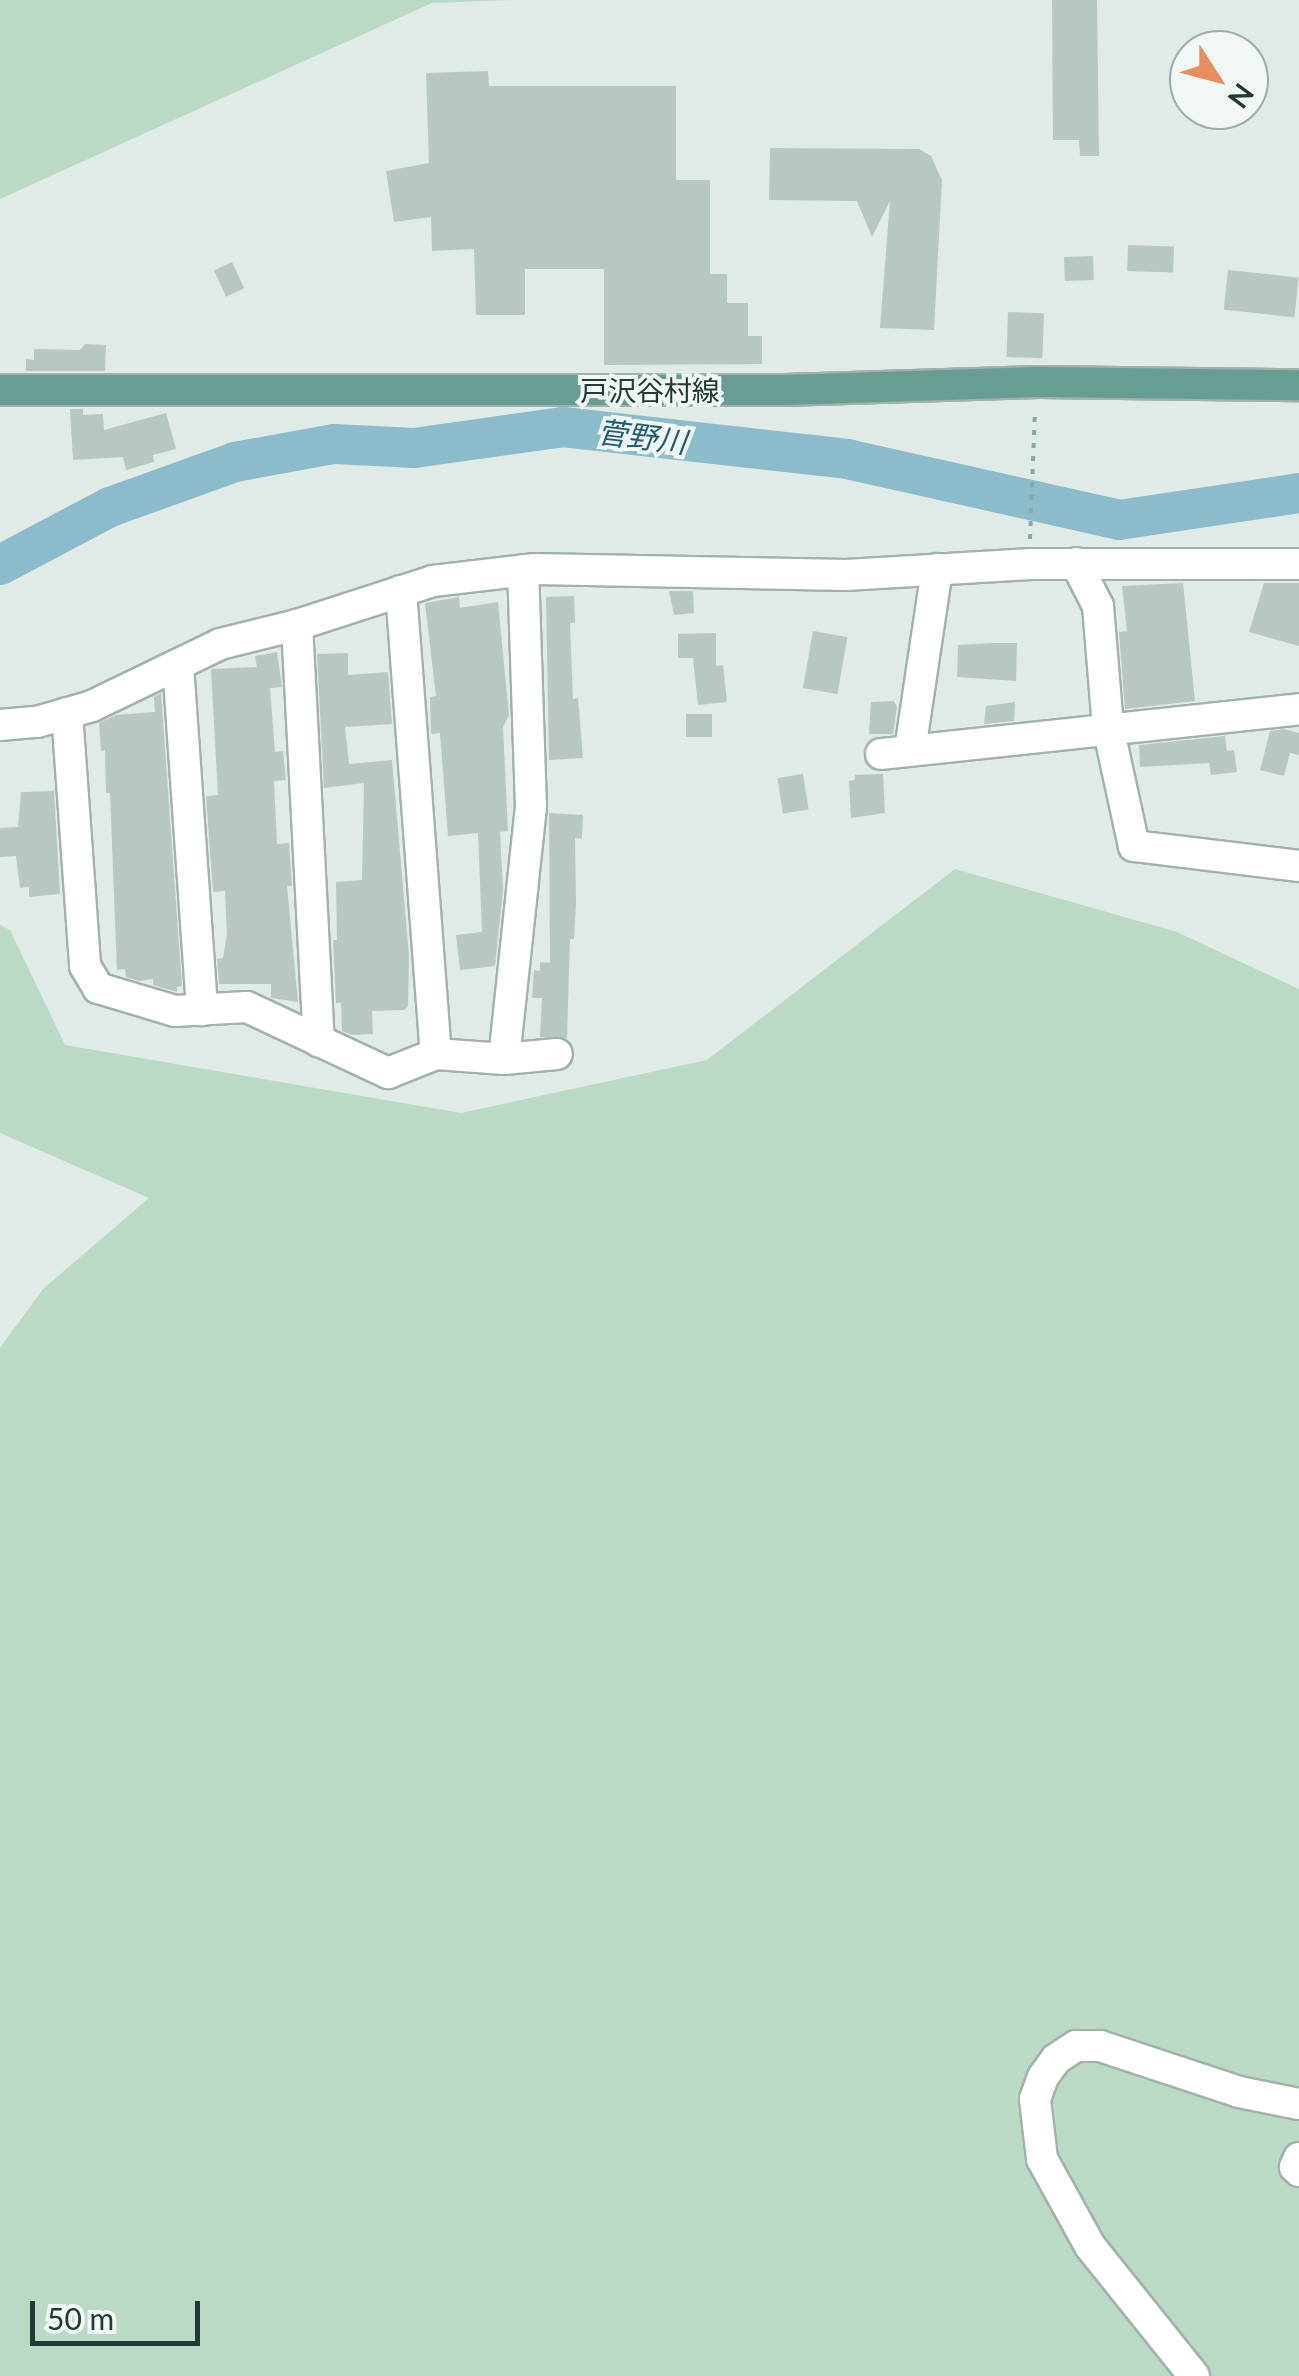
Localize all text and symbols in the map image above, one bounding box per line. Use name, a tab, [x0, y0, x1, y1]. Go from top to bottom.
north arrow	[1169, 30, 1269, 130]
text: N	[1222, 78, 1262, 115]
street label: 戸沢谷村線	[580, 373, 720, 407]
water label: 菅野川	[595, 413, 689, 459]
scale bar	[35, 2281, 205, 2343]
text: 50 m	[47, 2300, 114, 2336]

